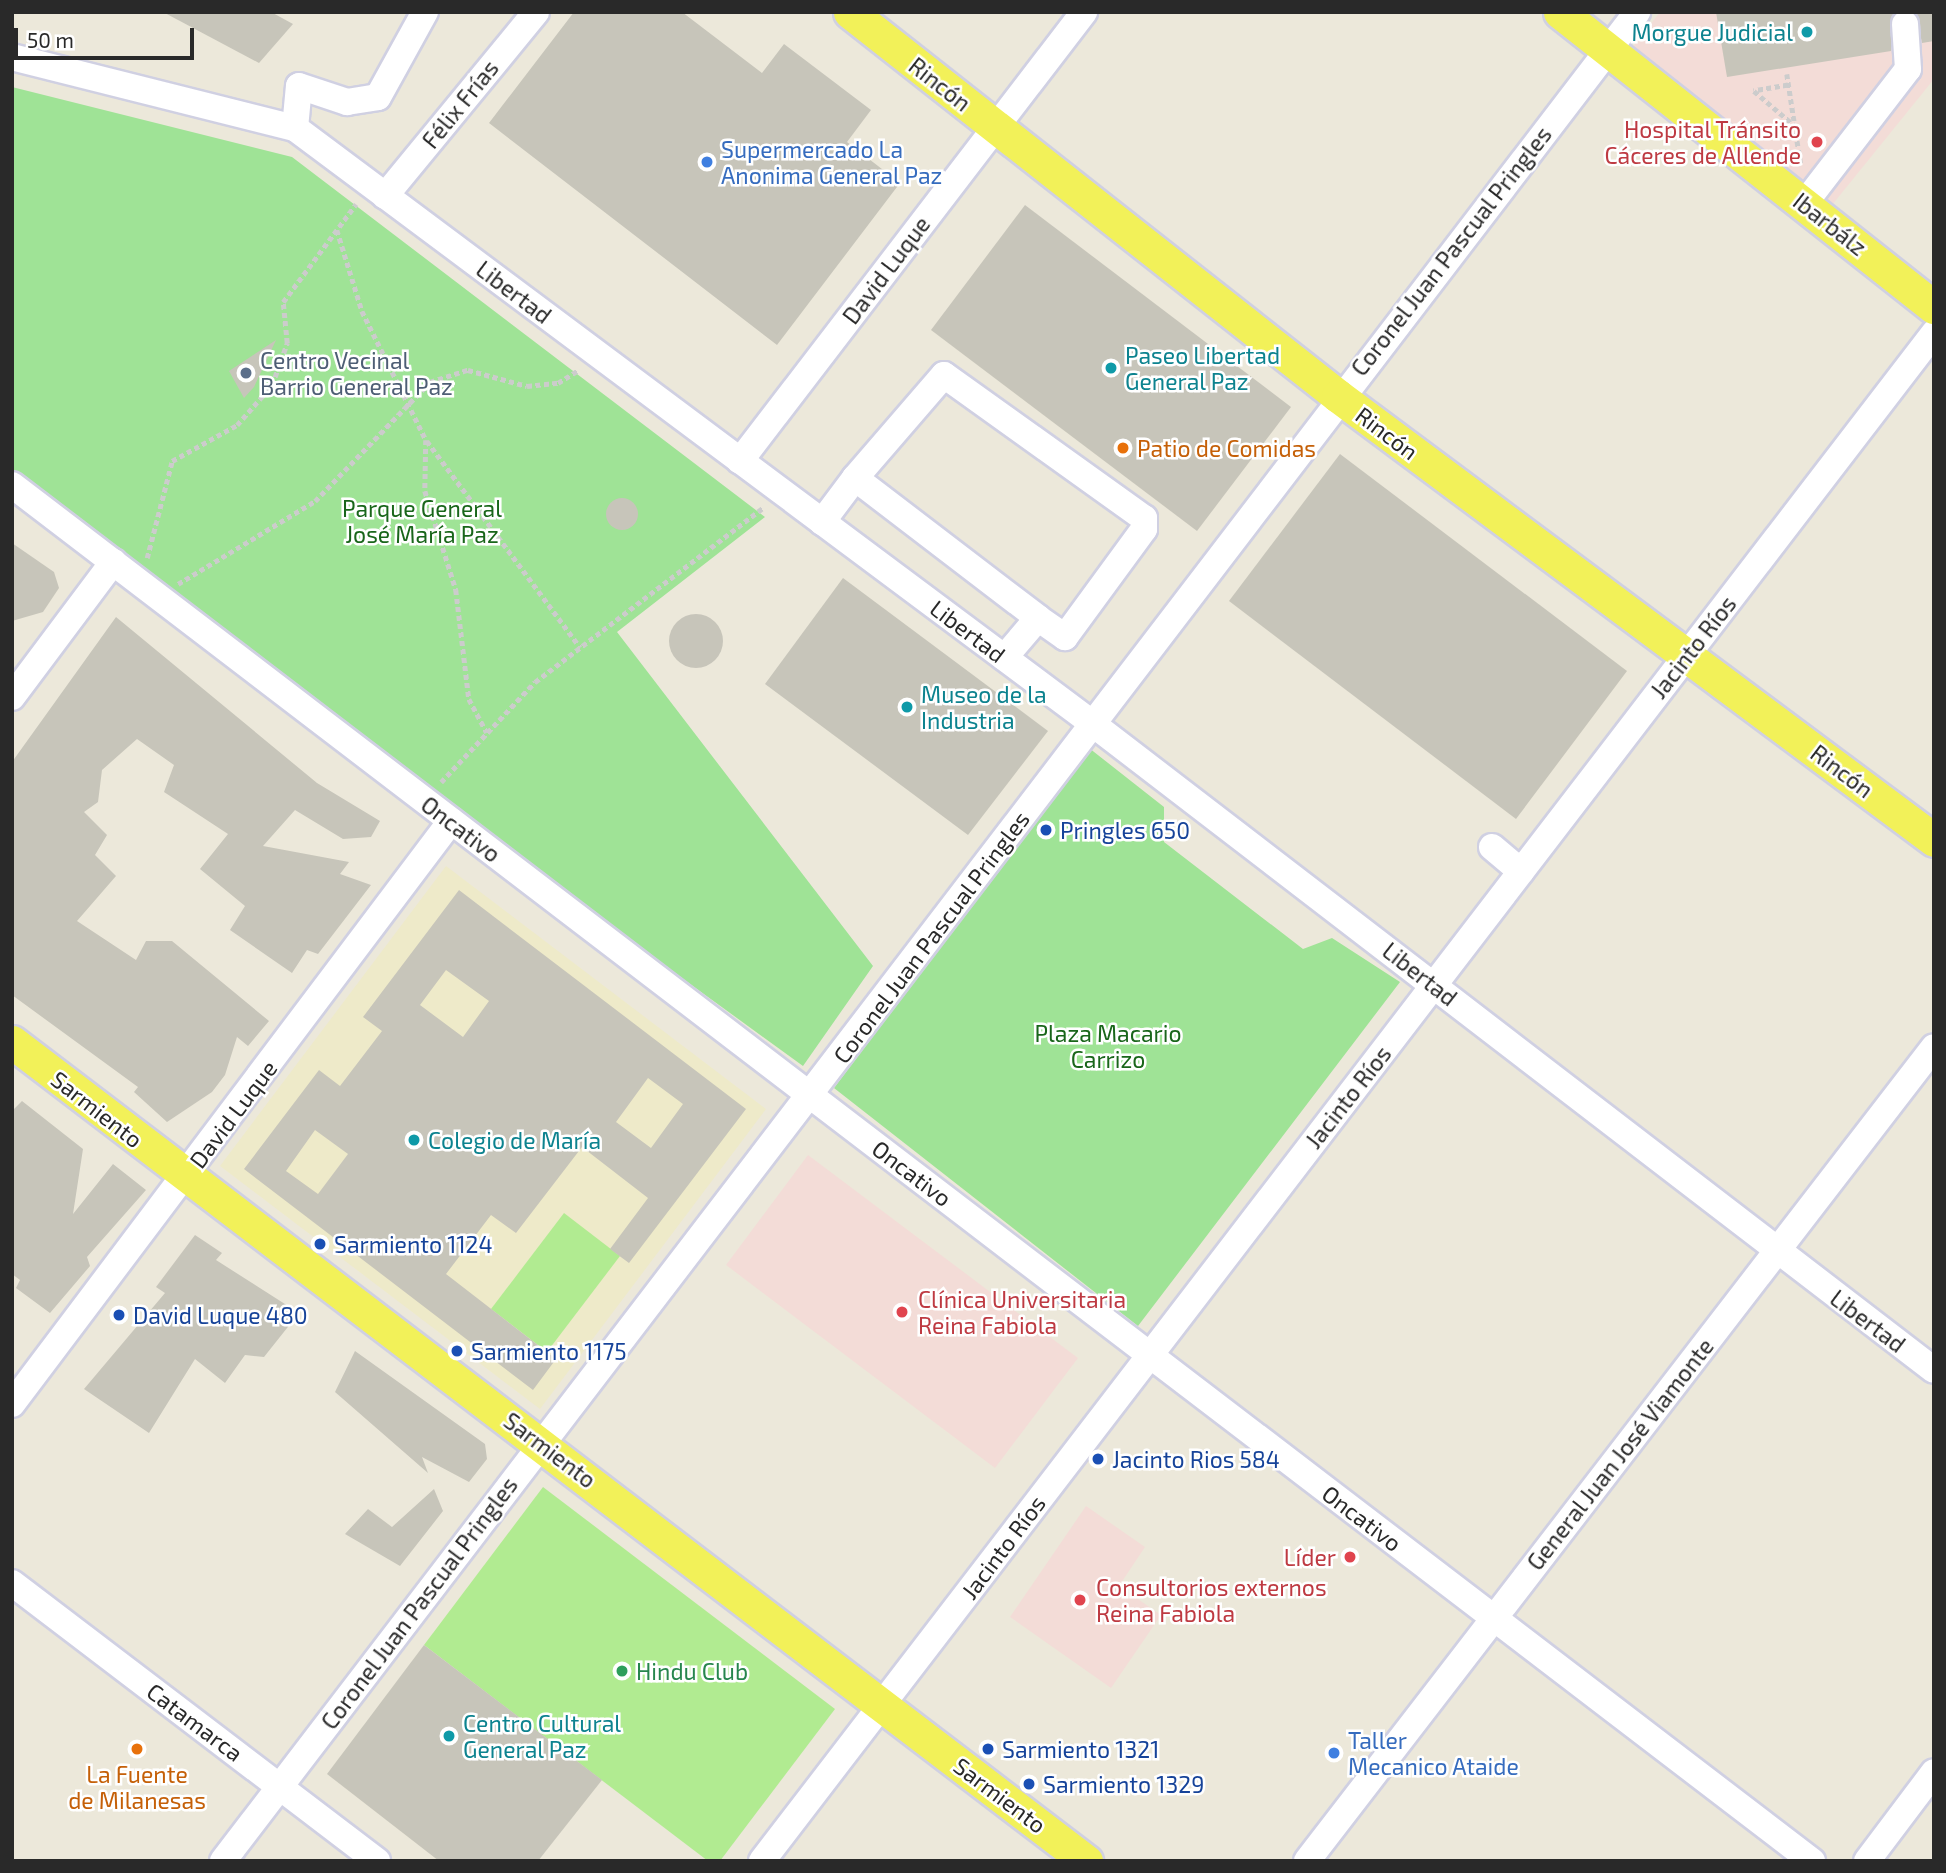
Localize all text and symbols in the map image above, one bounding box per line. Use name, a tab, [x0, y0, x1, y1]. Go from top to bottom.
scale bar	[18, 14, 198, 58]
place label: Morgue Judicial	[1631, 18, 1793, 46]
marker: Morgue Judicial	[1799, 24, 1815, 40]
text: 50 m	[27, 27, 74, 52]
street label: Rincón	[904, 51, 976, 117]
street label: Félix Frías	[416, 54, 504, 154]
place label: Hospital Tránsito Cáceres de Allende	[1604, 115, 1801, 169]
street label: Coronel Juan Pascual Pringles	[1345, 120, 1557, 382]
marker: Hospital Tránsito Cáceres de Allende	[1807, 132, 1827, 152]
place label: Supermercado La Anonima General Paz	[721, 135, 943, 189]
marker: Supermercado La Anonima General Paz	[699, 154, 715, 170]
street label: Ibarbálz	[1788, 187, 1872, 261]
street label: David Luque	[837, 211, 935, 329]
street label: Libertad	[471, 255, 557, 329]
place label: Paseo Libertad General Paz	[1125, 341, 1280, 395]
place label: Centro Vecinal Barrio General Paz	[260, 346, 453, 400]
marker: Paseo Libertad General Paz	[1103, 360, 1119, 376]
marker: Centro Vecinal Barrio General Paz	[238, 365, 254, 381]
street label: Rincón	[1350, 401, 1424, 465]
place label: Patio de Comidas	[1137, 434, 1316, 462]
marker: Patio de Comidas	[1115, 440, 1131, 456]
park label: Parque General José María Paz	[342, 494, 502, 548]
street label: Jacinto Ríos	[1644, 590, 1742, 704]
street label: Libertad	[925, 594, 1011, 668]
place label: Museo de la Industria	[921, 680, 1047, 734]
marker: Museo de la Industria	[899, 699, 915, 715]
street label: Rincón	[1805, 739, 1879, 803]
street label: Oncativo	[416, 790, 506, 868]
street label: Coronel Juan Pascual Pringles	[827, 805, 1035, 1069]
place label: Pringles 650	[1060, 816, 1190, 844]
marker: Pringles 650	[1038, 822, 1054, 838]
street label: Libertad	[1377, 936, 1463, 1012]
park label: Plaza Macario Carrizo	[1034, 1019, 1182, 1073]
street label: Jacinto Ríos	[1299, 1040, 1397, 1154]
street label: David Luque	[184, 1055, 282, 1173]
street label: Sarmiento	[46, 1065, 148, 1153]
place label: Colegio de María	[428, 1126, 601, 1154]
marker: Colegio de María	[406, 1132, 422, 1148]
street label: Oncativo	[867, 1134, 957, 1212]
place label: Sarmiento 1124	[334, 1230, 493, 1258]
marker: Sarmiento 1124	[312, 1236, 328, 1252]
street label: Libertad	[1825, 1284, 1911, 1358]
place label: Clínica Universitaria Reina Fabiola	[918, 1285, 1126, 1339]
place label: David Luque 480	[133, 1301, 308, 1329]
marker: Clínica Universitaria Reina Fabiola	[892, 1302, 912, 1322]
marker: David Luque 480	[111, 1307, 127, 1323]
street label: General Juan José Viamonte	[1520, 1332, 1720, 1576]
place label: Sarmiento 1175	[471, 1337, 627, 1365]
marker: Sarmiento 1175	[449, 1343, 465, 1359]
street label: Sarmiento	[499, 1406, 601, 1494]
place label: Jacinto Rios 584	[1112, 1445, 1280, 1473]
marker: Jacinto Rios 584	[1090, 1451, 1106, 1467]
street label: Coronel Juan Pascual Pringles	[315, 1471, 523, 1735]
street label: Oncativo	[1317, 1479, 1407, 1557]
street label: Jacinto Ríos	[955, 1490, 1051, 1604]
place label: Líder	[1284, 1543, 1336, 1571]
marker: Líder	[1342, 1549, 1358, 1565]
place label: Consultorios externos Reina Fabiola	[1096, 1573, 1327, 1627]
marker: Consultorios externos Reina Fabiola	[1070, 1590, 1090, 1610]
place label: Hindu Club	[636, 1657, 748, 1685]
marker: Hindu Club	[614, 1663, 630, 1679]
street label: Catamarca	[142, 1677, 248, 1767]
place label: Centro Cultural General Paz	[463, 1709, 621, 1763]
place label: Taller Mecanico Ataide	[1348, 1726, 1519, 1780]
marker: Centro Cultural General Paz	[441, 1728, 457, 1744]
place label: Sarmiento 1321	[1002, 1735, 1159, 1763]
marker: La Fuente de Milanesas	[129, 1741, 145, 1757]
marker: Sarmiento 1321	[980, 1741, 996, 1757]
marker: Taller Mecanico Ataide	[1326, 1745, 1342, 1761]
street label: Sarmiento	[949, 1751, 1051, 1839]
place label: La Fuente de Milanesas	[68, 1760, 206, 1814]
place label: Sarmiento 1329	[1043, 1770, 1204, 1798]
marker: Sarmiento 1329	[1021, 1776, 1037, 1792]

